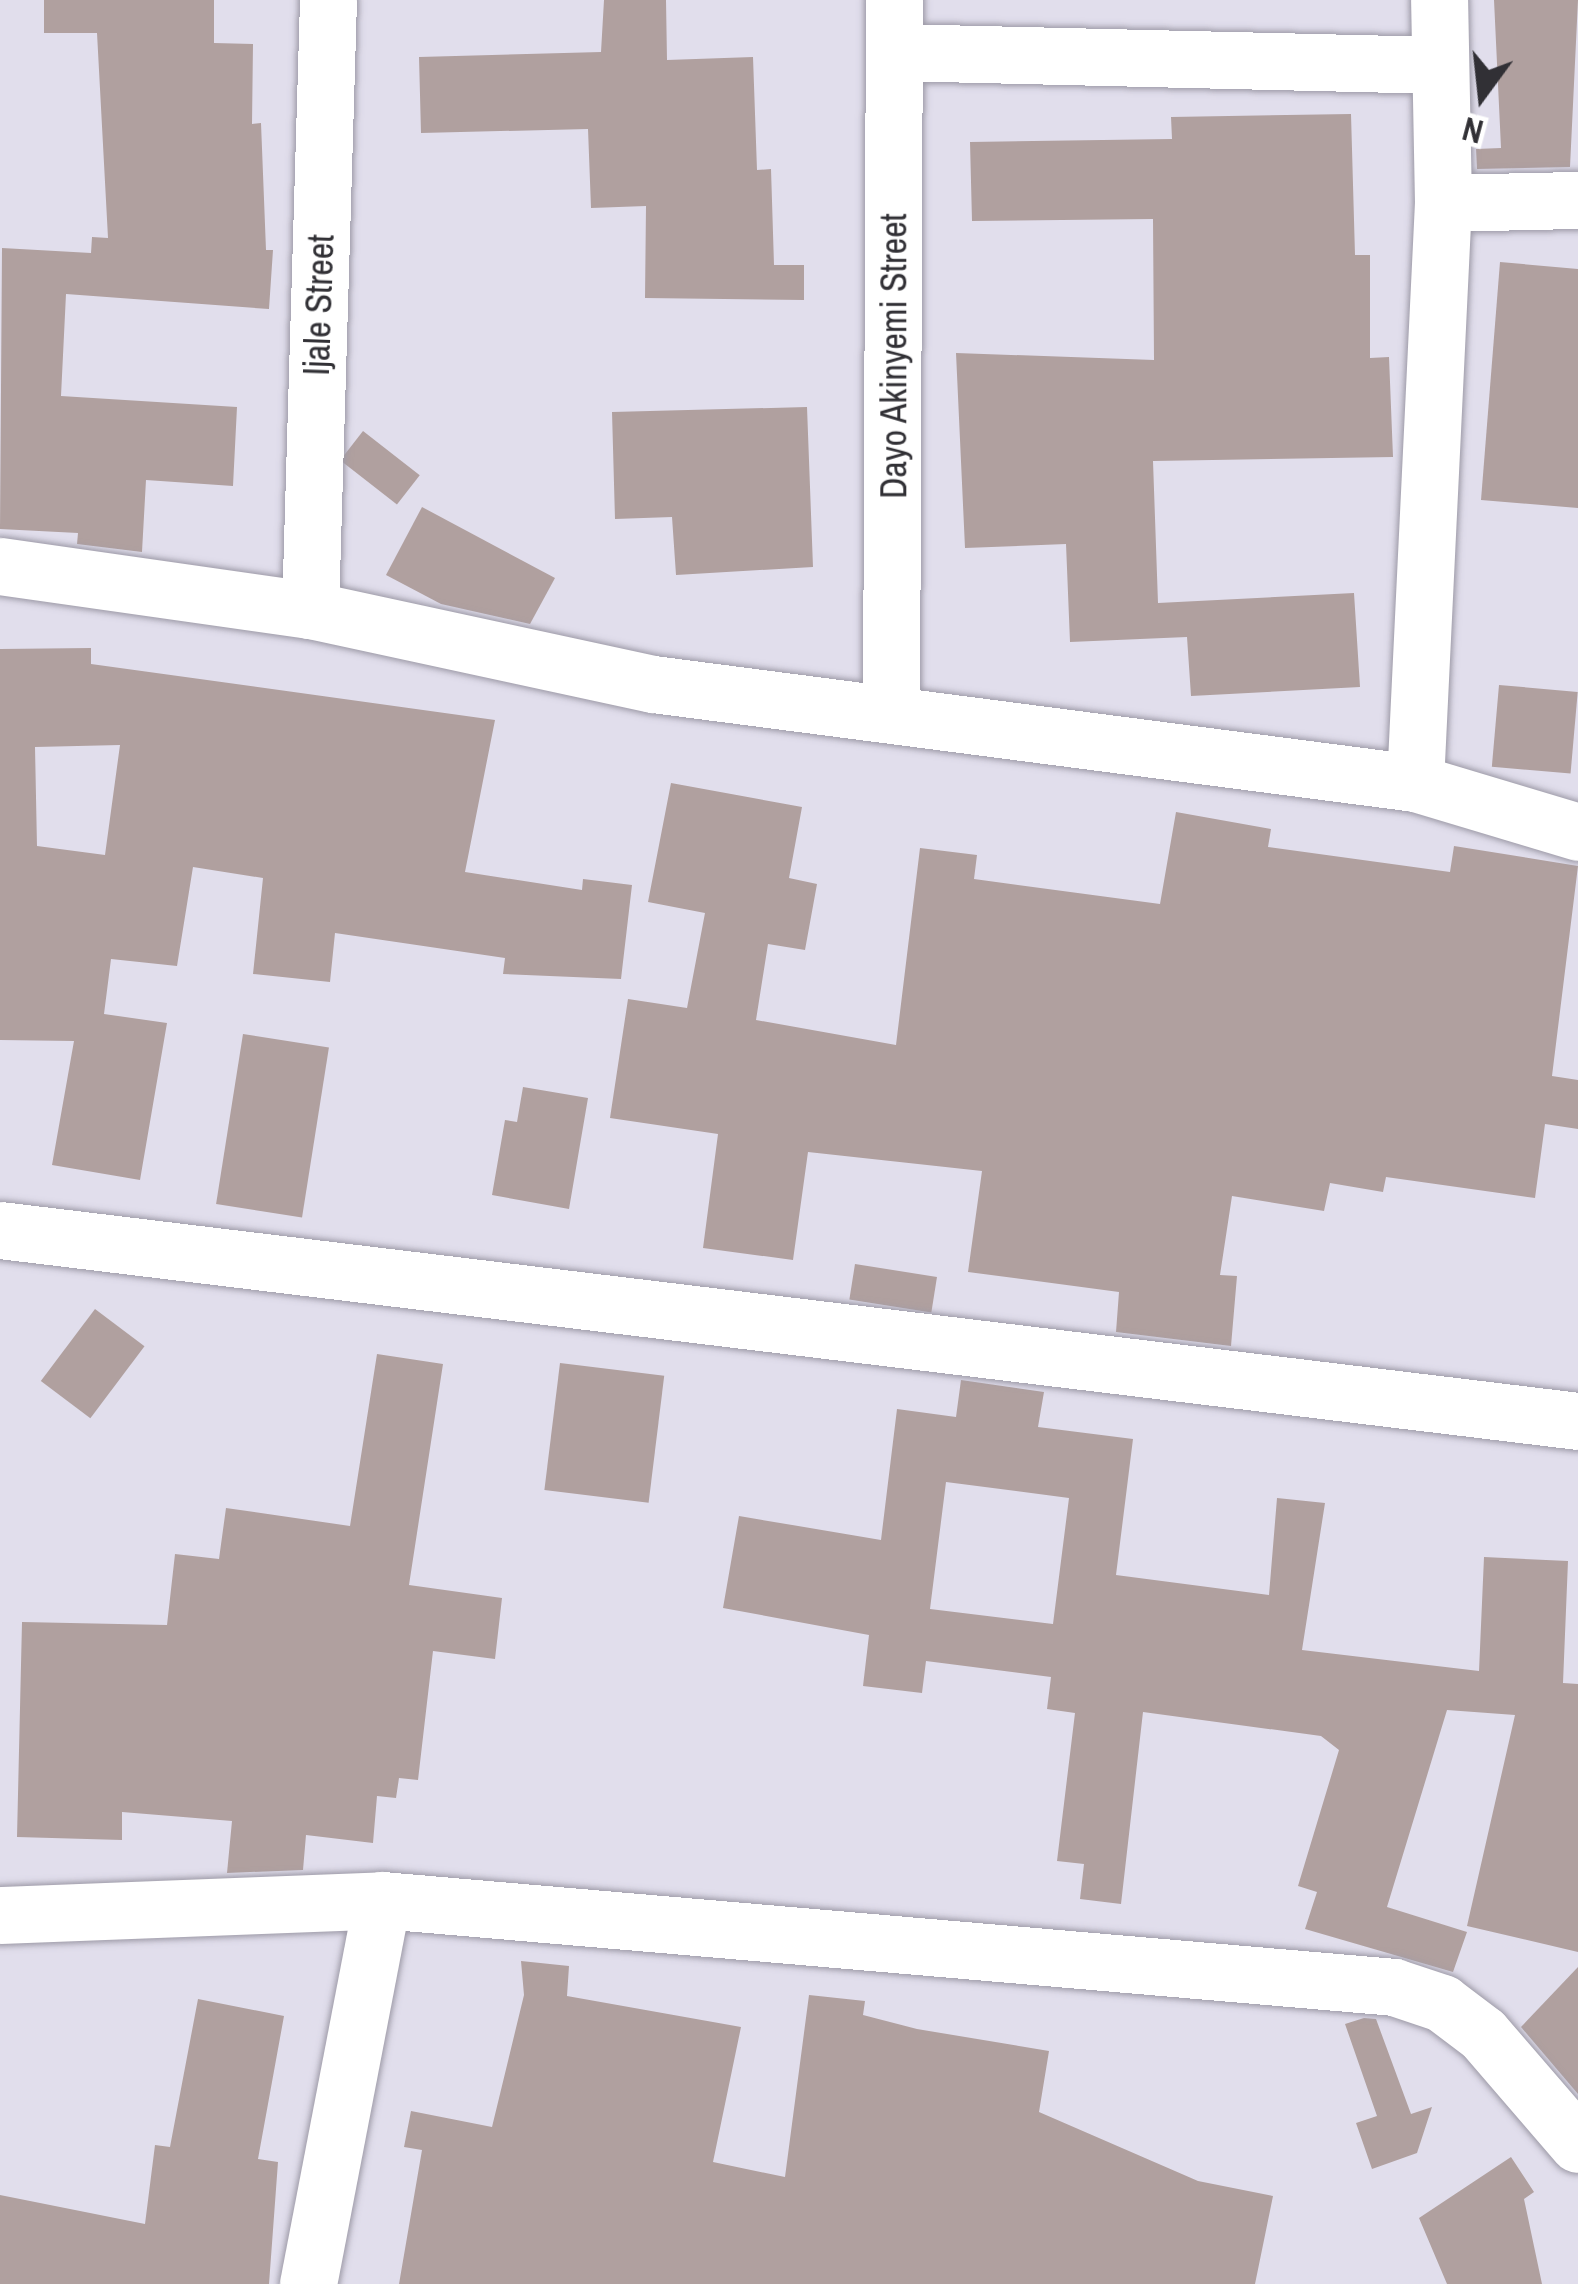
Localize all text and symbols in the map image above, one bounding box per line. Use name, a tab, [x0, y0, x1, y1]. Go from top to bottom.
north arrow	[1422, 36, 1542, 156]
text: N	[1458, 107, 1488, 155]
street label: Dayo Akinyemi Street	[872, 212, 916, 500]
street label: Ijale Street	[295, 234, 343, 376]

